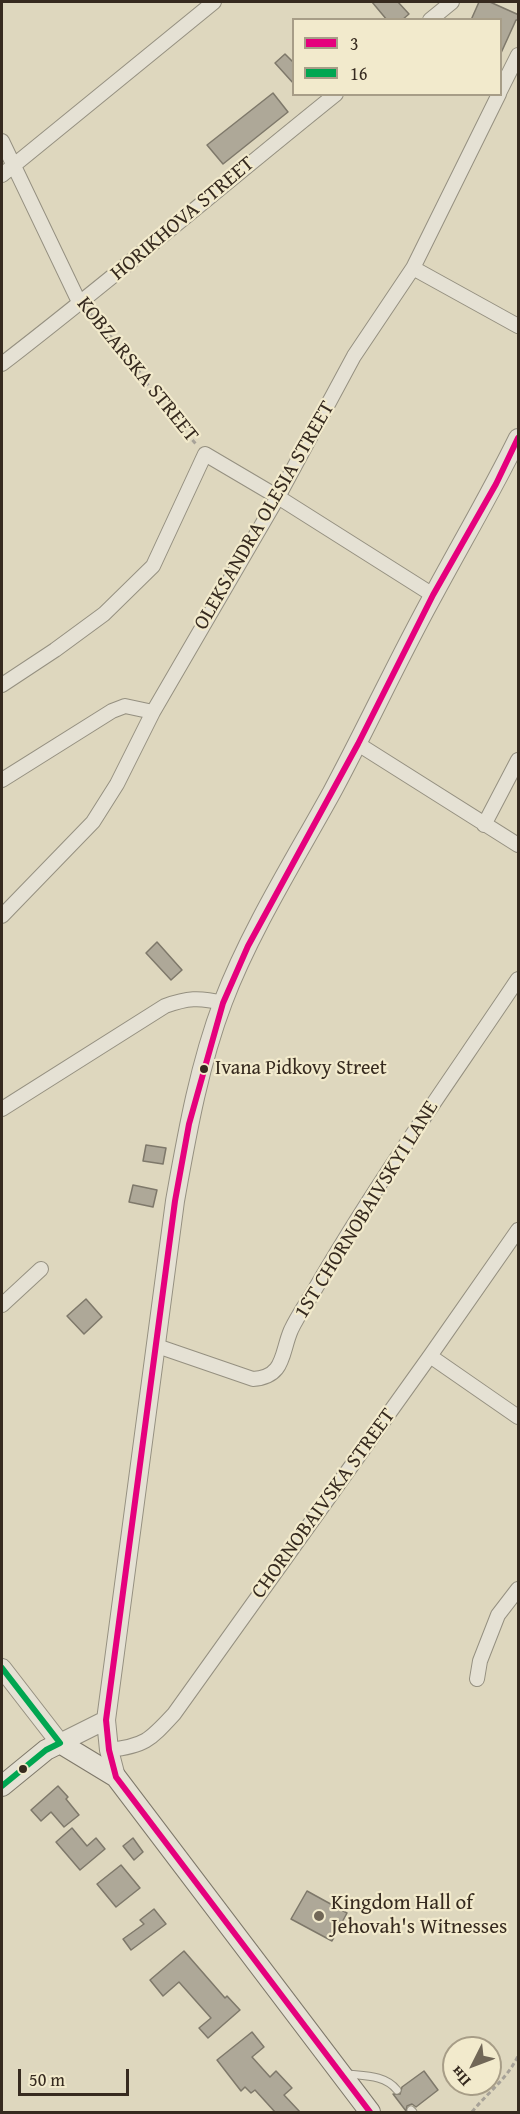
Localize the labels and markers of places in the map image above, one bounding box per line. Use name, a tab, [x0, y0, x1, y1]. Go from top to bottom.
place label: Ivana Pidkovy Street	[215, 1057, 387, 1081]
marker: Ivana Pidkovy Street	[198, 1063, 210, 1075]
unlabelled marker	[17, 1763, 29, 1775]
place label: Kingdom Hall of Jehovah's Witnesses	[331, 1891, 507, 1941]
marker: Kingdom Hall of Jehovah's Witnesses	[312, 1909, 326, 1923]

